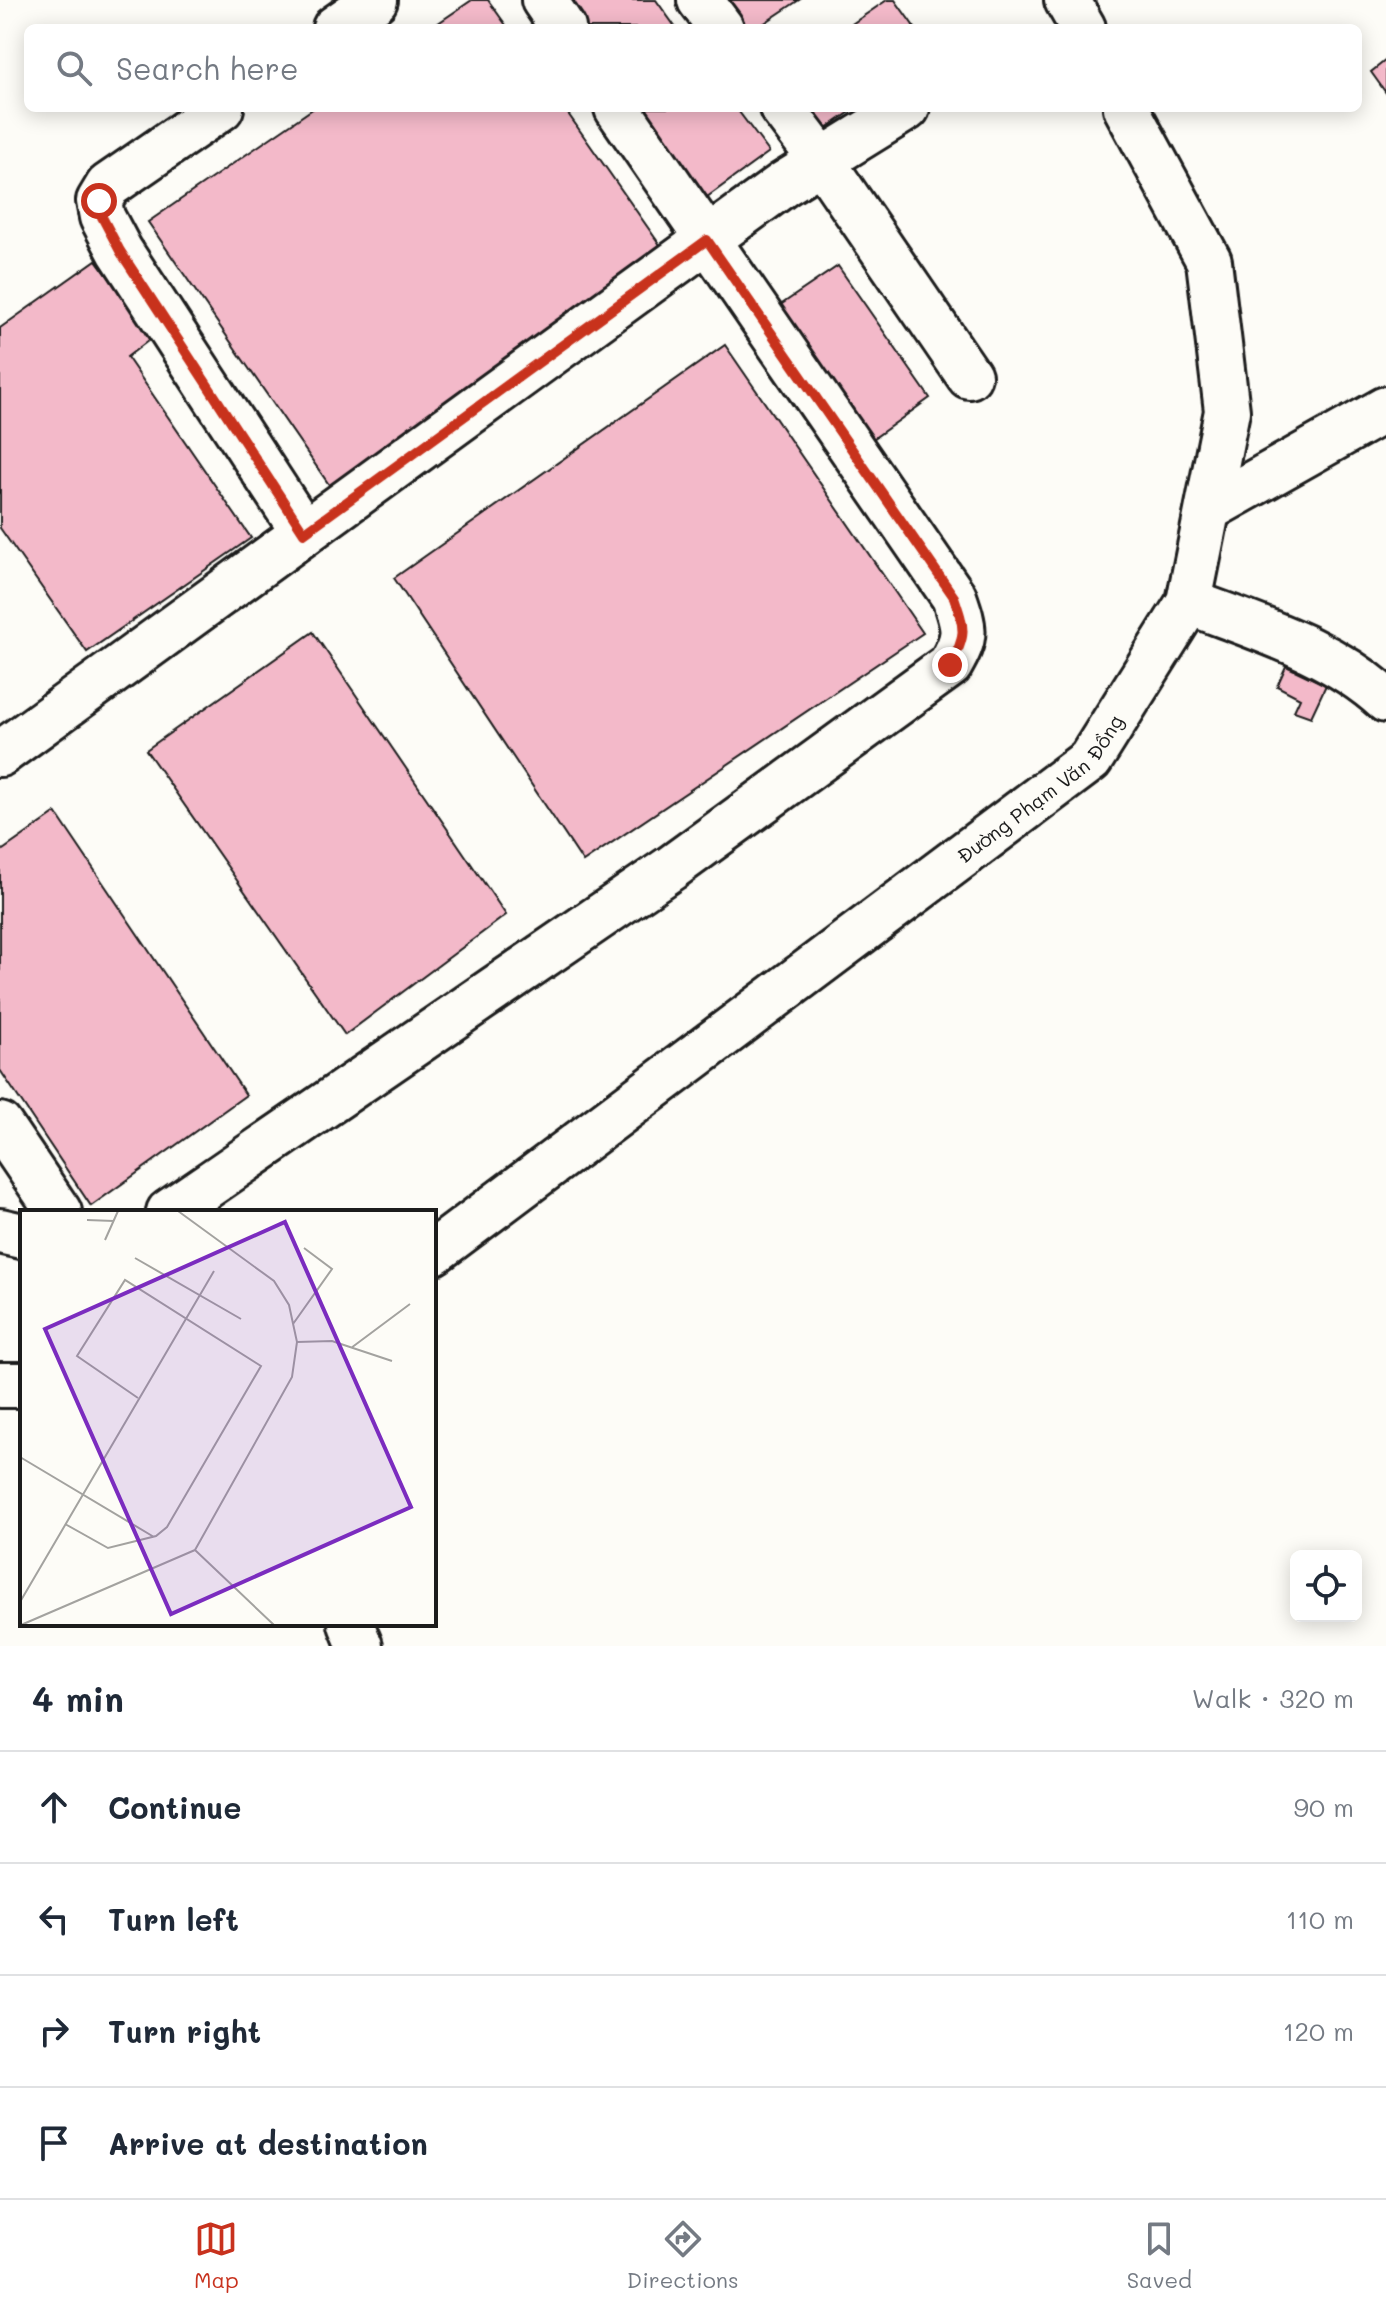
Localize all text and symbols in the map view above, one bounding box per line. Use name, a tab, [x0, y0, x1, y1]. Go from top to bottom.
search box	[24, 24, 1362, 112]
icon: search	[52, 46, 96, 90]
text: Search here	[116, 48, 299, 88]
route start	[81, 183, 117, 219]
route end	[932, 647, 968, 683]
street label: Đường Phạm Văn Đồng	[951, 709, 1128, 868]
inset map	[20, 1210, 436, 1626]
map controls	[1290, 1550, 1362, 1622]
button: locate	[1290, 1550, 1362, 1622]
text: 4 min	[32, 1676, 124, 1721]
text: Walk · 320 m	[1192, 1681, 1354, 1715]
icon: ahead	[32, 1785, 76, 1829]
text: Continue	[108, 1787, 241, 1827]
text: 90 m	[1294, 1790, 1354, 1824]
icon: left	[32, 1897, 76, 1941]
text: Turn left	[108, 1899, 239, 1939]
text: 110 m	[1286, 1902, 1354, 1936]
icon: right	[32, 2009, 76, 2053]
text: Turn right	[108, 2011, 261, 2051]
text: 120 m	[1283, 2014, 1354, 2048]
icon: arrive	[32, 2121, 76, 2165]
text: Arrive at destination	[108, 2123, 428, 2163]
tab: Map	[194, 2217, 239, 2294]
tab: Directions	[627, 2217, 739, 2294]
tab: Saved	[1127, 2217, 1192, 2294]

